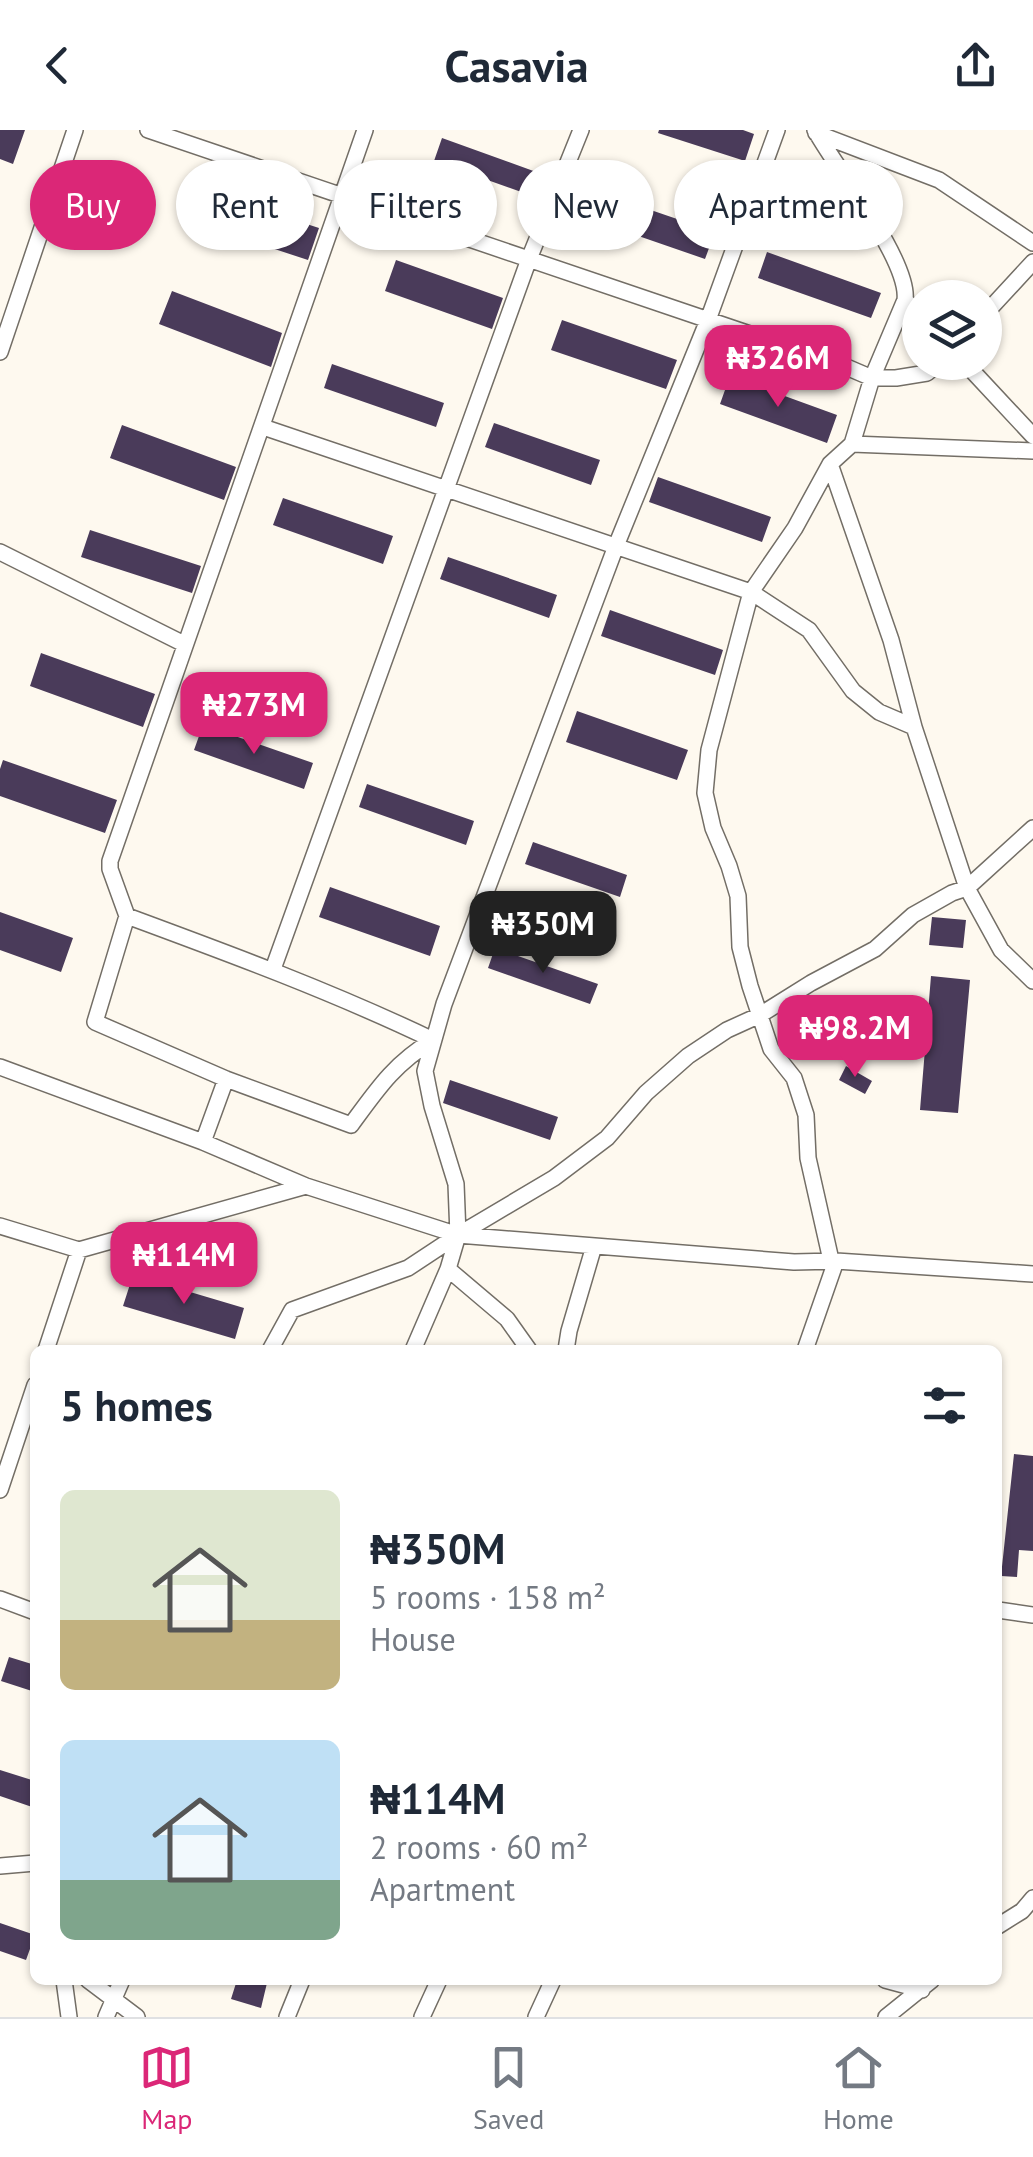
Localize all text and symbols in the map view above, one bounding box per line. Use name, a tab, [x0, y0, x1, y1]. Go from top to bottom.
text: Casavia	[444, 36, 589, 94]
icon: back	[30, 38, 85, 93]
icon: share	[948, 38, 1003, 93]
chip: Buy	[30, 160, 156, 250]
chip: Rent	[176, 160, 314, 250]
chip: Filters	[334, 160, 497, 250]
chip: New	[517, 160, 654, 250]
chip: Apartment	[674, 160, 903, 250]
map controls	[902, 280, 1002, 380]
button: layers	[902, 280, 1002, 380]
pin: ₦326M	[708, 325, 848, 410]
text: ₦326M	[726, 336, 830, 378]
pin: ₦273M	[184, 672, 324, 757]
text: ₦273M	[202, 683, 306, 725]
pin: ₦350M	[473, 891, 613, 976]
text: ₦350M	[491, 902, 595, 944]
pin: ₦98.2M	[774, 995, 936, 1080]
text: ₦98.2M	[799, 1006, 911, 1048]
pin: ₦114M	[114, 1222, 254, 1307]
text: ₦114M	[132, 1233, 236, 1275]
text: 5 homes	[60, 1378, 213, 1433]
icon: filters	[917, 1378, 972, 1433]
text: ₦350M	[370, 1521, 505, 1576]
icon: home	[140, 1530, 260, 1650]
text: 5 rooms · 158 m²	[370, 1576, 606, 1618]
text: House	[370, 1618, 456, 1660]
text: ₦114M	[370, 1771, 505, 1826]
icon: home	[140, 1780, 260, 1900]
text: 2 rooms · 60 m²	[370, 1826, 588, 1868]
text: Apartment	[370, 1868, 515, 1910]
tab: Map	[139, 2040, 194, 2137]
tab: Saved	[473, 2040, 544, 2137]
tab: Home	[823, 2040, 894, 2137]

